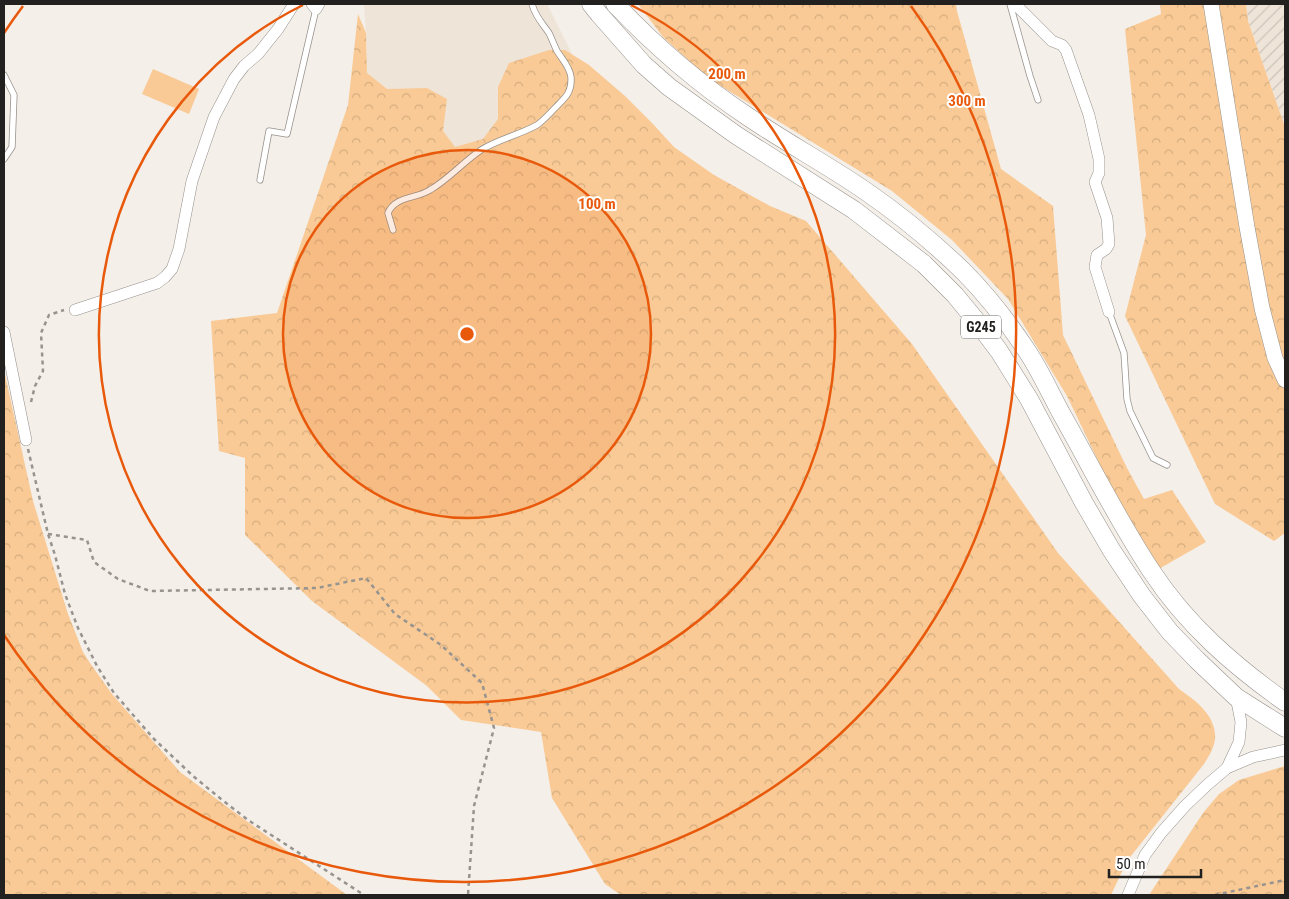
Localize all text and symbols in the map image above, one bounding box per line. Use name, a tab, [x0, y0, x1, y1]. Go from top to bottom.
text: 200 m	[708, 65, 746, 83]
text: 300 m	[948, 92, 986, 110]
text: 100 m	[578, 195, 616, 213]
road number: G245	[961, 316, 1001, 338]
centre of rings	[458, 325, 476, 343]
scale bar	[1109, 846, 1202, 878]
text: 50 m	[1116, 855, 1146, 873]

